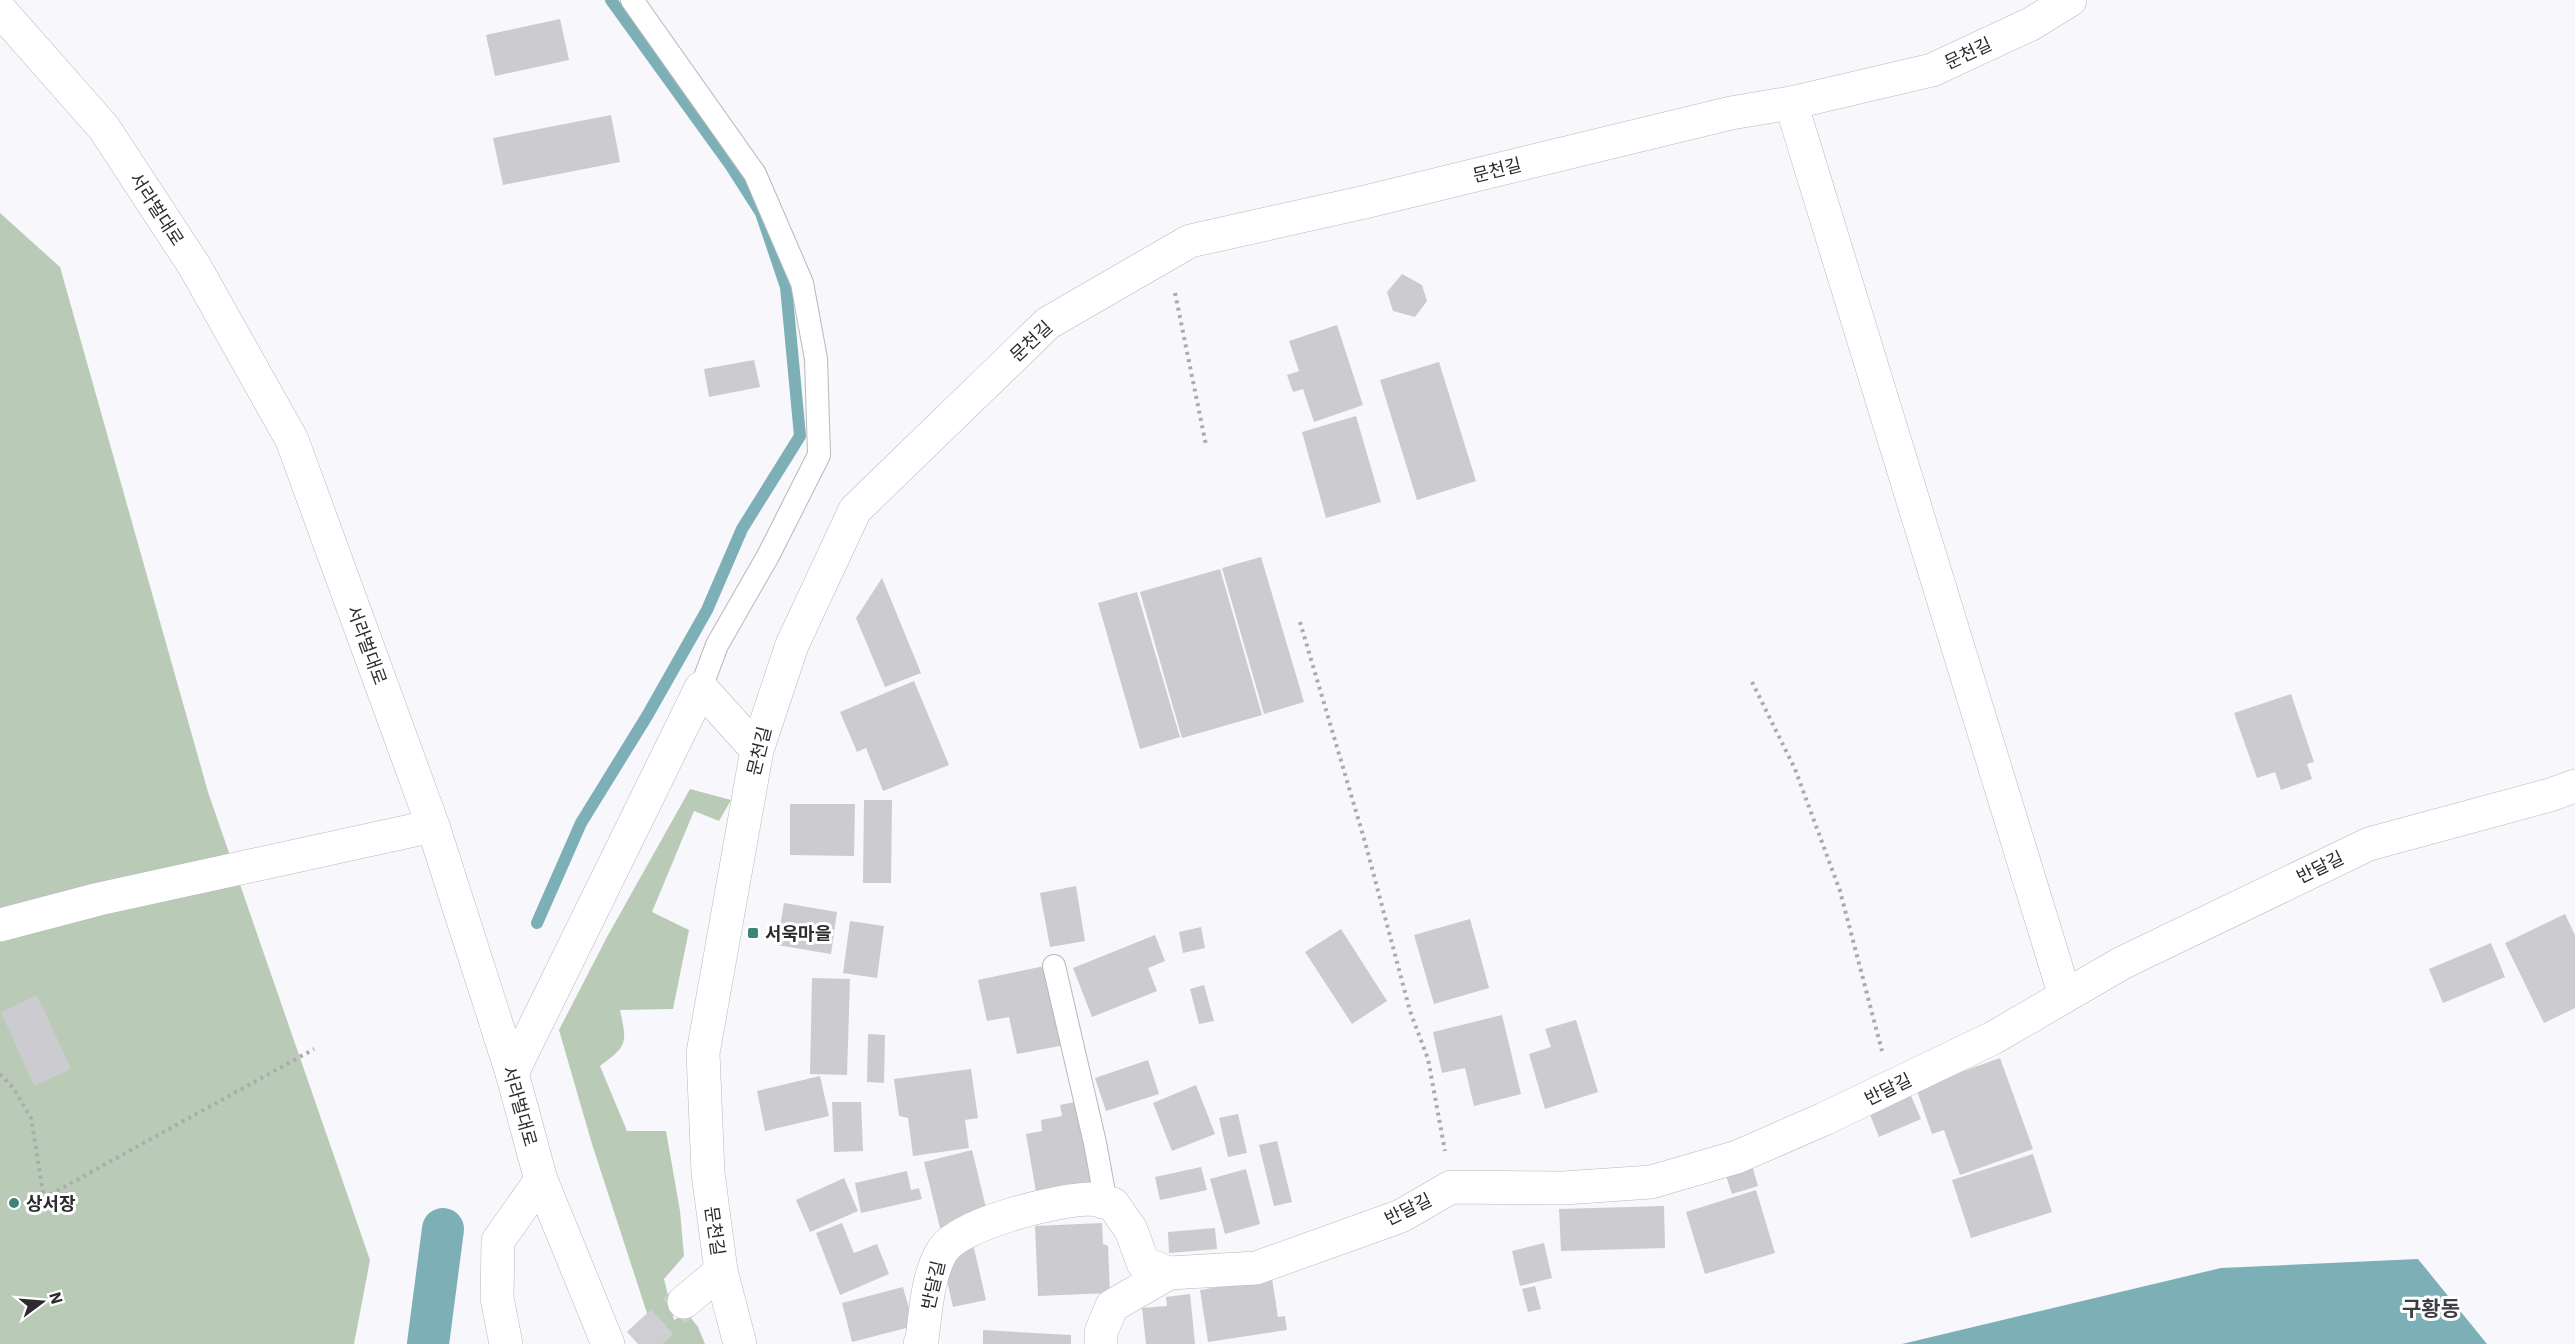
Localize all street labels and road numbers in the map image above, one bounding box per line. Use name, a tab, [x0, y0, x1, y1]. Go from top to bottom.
street label: 문천길	[1941, 32, 1995, 74]
street label: 문천길	[1470, 153, 1524, 187]
street label: 서라벌대로	[125, 168, 189, 250]
street label: 문천길	[1005, 316, 1057, 366]
street label: 서라벌대로	[342, 602, 392, 688]
street label: 문천길	[742, 724, 776, 778]
street label: 반달길	[2293, 846, 2347, 888]
street label: 서라벌대로	[498, 1063, 542, 1149]
street label: 반달길	[1861, 1068, 1915, 1110]
street label: 반달길	[1381, 1188, 1435, 1230]
street label: 문천길	[700, 1205, 730, 1257]
street label: 반달길	[916, 1258, 950, 1312]

